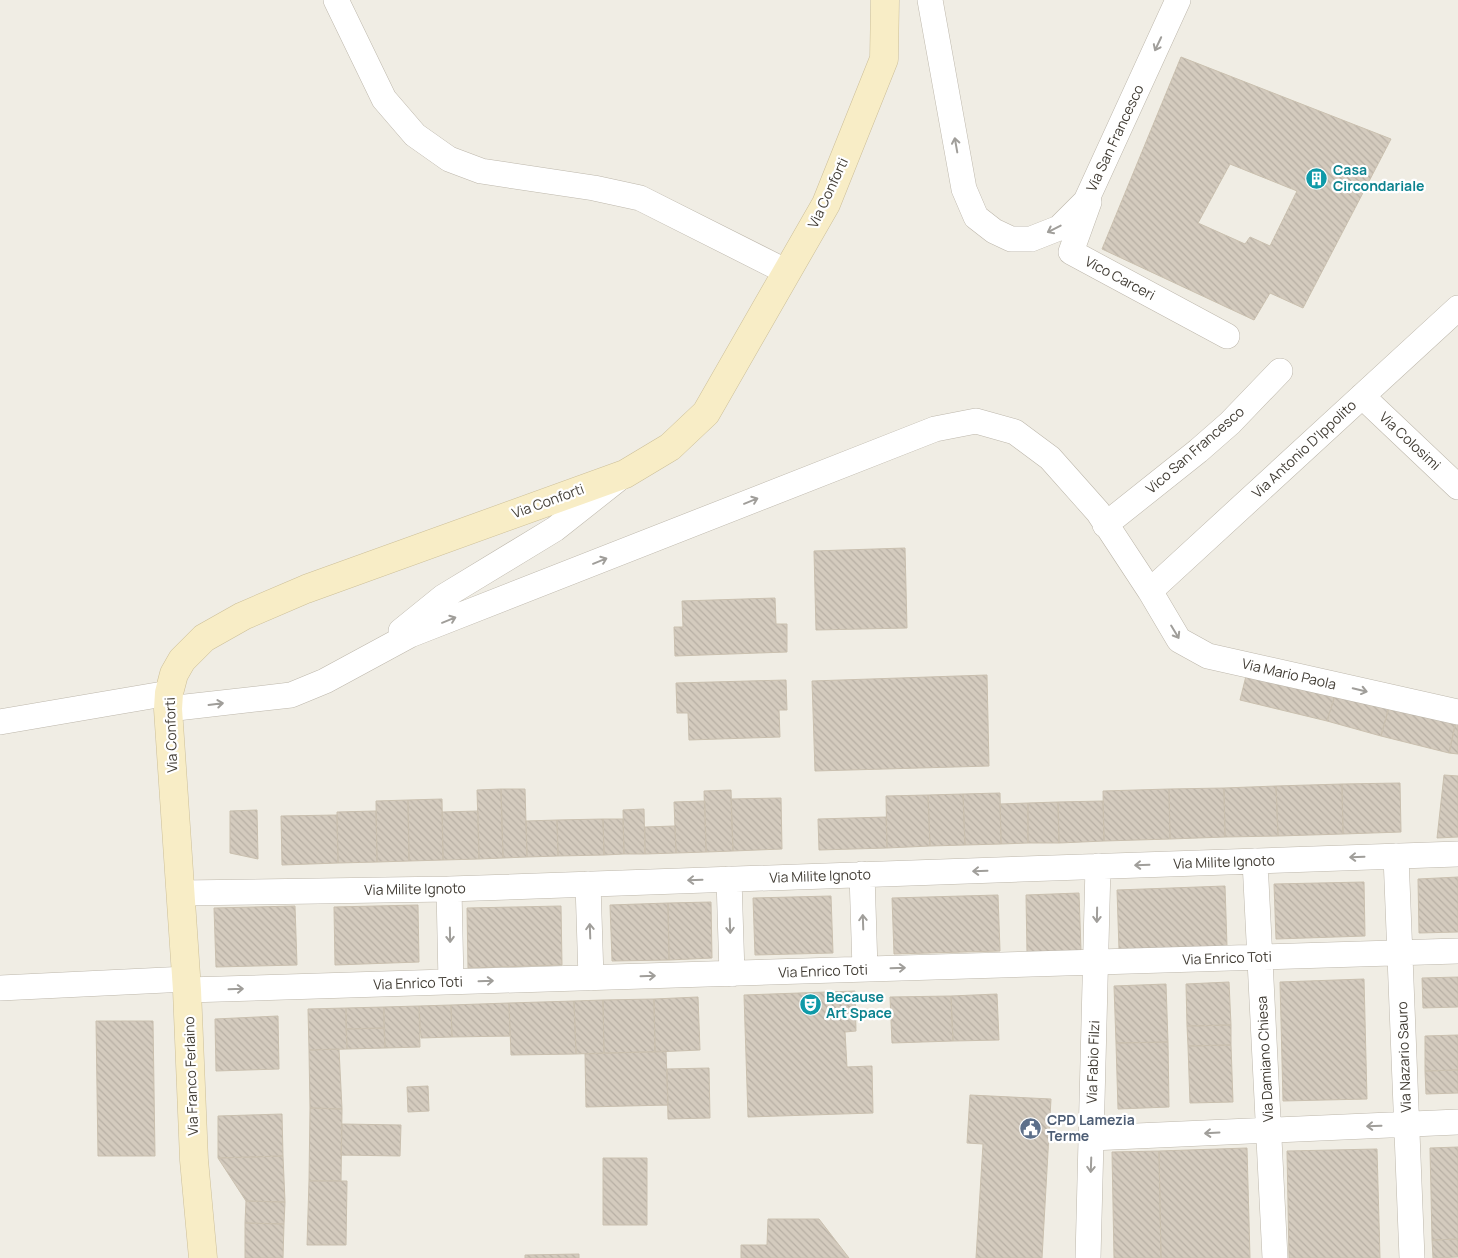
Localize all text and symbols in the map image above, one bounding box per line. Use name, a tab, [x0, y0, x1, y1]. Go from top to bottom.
one-way arrow	[1152, 36, 1162, 51]
street label: Via San Francesco	[1081, 81, 1148, 195]
one-way arrow	[950, 137, 960, 153]
street label: Via Conforti	[803, 155, 852, 231]
place label: Casa Circondariale	[1333, 160, 1425, 195]
building icon: Casa Circondariale	[1305, 166, 1329, 190]
one-way arrow	[1047, 225, 1062, 234]
street label: Vico Carceri	[1082, 251, 1159, 304]
street label: Via Antonio D'Ippolito	[1247, 395, 1360, 502]
street label: Vico San Francesco	[1142, 402, 1248, 498]
street label: Via Colosimi	[1375, 407, 1445, 474]
street label: Via Conforti	[509, 479, 587, 522]
one-way arrow	[743, 496, 758, 505]
one-way arrow	[592, 556, 607, 565]
one-way arrow	[441, 615, 456, 624]
one-way arrow	[1170, 625, 1180, 639]
street label: Via Mario Paola	[1240, 653, 1338, 694]
one-way arrow	[1352, 686, 1368, 695]
street label: Via Conforti	[160, 697, 181, 773]
one-way arrow	[208, 698, 224, 708]
street label: Via Milite Ignoto	[1173, 850, 1275, 873]
one-way arrow	[1349, 853, 1365, 862]
one-way arrow	[1134, 860, 1150, 870]
street label: Via Milite Ignoto	[769, 864, 871, 887]
one-way arrow	[972, 866, 988, 875]
one-way arrow	[687, 875, 703, 885]
street label: Via Milite Ignoto	[364, 878, 466, 899]
one-way arrow	[1093, 907, 1102, 923]
one-way arrow	[859, 914, 868, 930]
one-way arrow	[726, 918, 735, 934]
one-way arrow	[585, 923, 594, 939]
one-way arrow	[445, 927, 455, 943]
street label: Via Enrico Toti	[1182, 946, 1272, 969]
street label: Via Enrico Toti	[778, 959, 868, 982]
one-way arrow	[890, 964, 906, 973]
street label: Via Enrico Toti	[373, 971, 463, 994]
one-way arrow	[640, 971, 656, 981]
one-way arrow	[478, 976, 494, 986]
one-way arrow	[228, 984, 244, 993]
place label: Because Art Space	[826, 987, 892, 1022]
theatre icon: Because Art Space	[798, 993, 822, 1017]
street label: Via Damiano Chiesa	[1252, 995, 1277, 1123]
street label: Via Nazario Sauro	[1392, 1001, 1415, 1113]
street label: Via Franco Ferlaino	[179, 1016, 202, 1136]
street label: Via Fabio Filzi	[1082, 1020, 1103, 1104]
place label: CPD Lamezia Terme	[1047, 1110, 1135, 1145]
public building icon: CPD Lamezia Terme	[1019, 1116, 1043, 1140]
one-way arrow	[1367, 1121, 1383, 1130]
one-way arrow	[1204, 1128, 1220, 1137]
one-way arrow	[1086, 1157, 1095, 1173]

